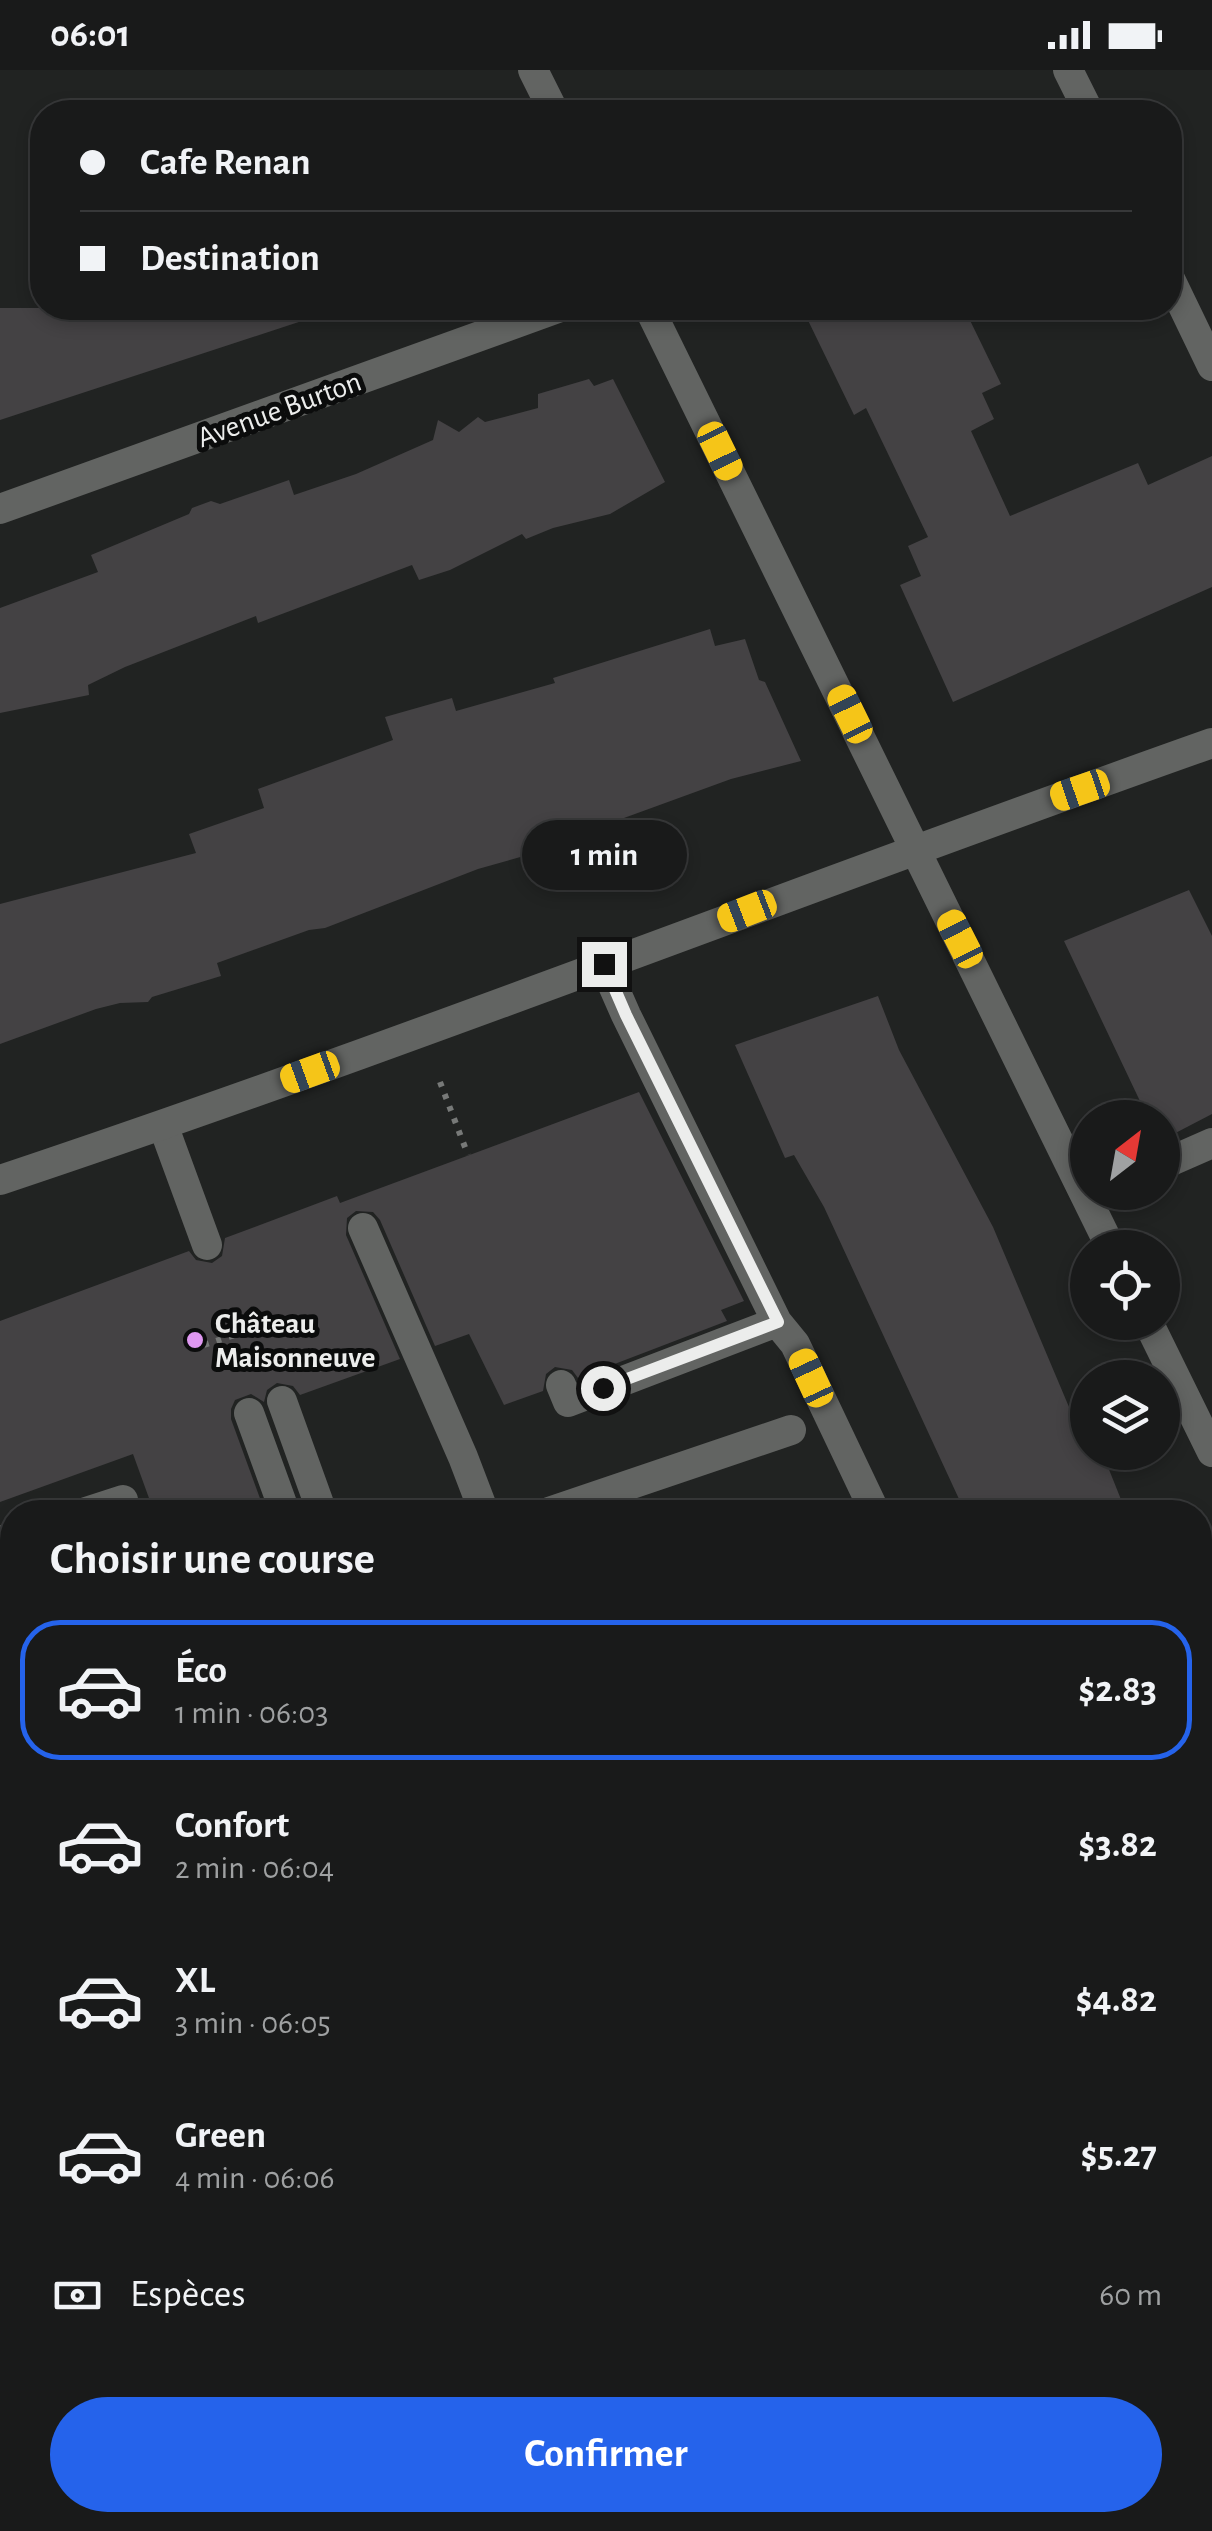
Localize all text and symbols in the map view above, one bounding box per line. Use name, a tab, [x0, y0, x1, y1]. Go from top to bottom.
text: 06:01	[50, 16, 130, 54]
text: Cafe Renan	[140, 144, 311, 182]
text: Destination	[140, 240, 320, 278]
street label: Avenue Burton	[193, 366, 365, 453]
car	[693, 417, 747, 485]
car	[823, 680, 877, 748]
car	[1047, 766, 1113, 814]
callout: 1 min	[522, 819, 686, 889]
text: 1 min	[571, 839, 638, 871]
car	[714, 886, 780, 936]
car	[933, 905, 987, 973]
route end	[582, 942, 627, 987]
car	[277, 1048, 343, 1096]
north arrow	[1070, 1100, 1180, 1210]
map controls	[1070, 1100, 1180, 1470]
button: locate	[1070, 1230, 1180, 1340]
place label: Château Maisonneuve	[215, 1309, 375, 1373]
marker: Château Maisonneuve	[184, 1329, 206, 1351]
car	[785, 1344, 837, 1412]
button: layers	[1070, 1360, 1180, 1470]
route start	[581, 1366, 626, 1411]
text: Choisir une course	[50, 1537, 375, 1582]
icon: car	[55, 1645, 145, 1735]
text: Éco	[175, 1652, 227, 1690]
text: $2.83	[1078, 1671, 1157, 1709]
text: 1 min · 06:03	[175, 1697, 328, 1729]
icon: car	[55, 1800, 145, 1890]
text: Confort	[175, 1807, 289, 1845]
text: $3.82	[1078, 1826, 1157, 1864]
text: 2 min · 06:04	[175, 1852, 334, 1884]
icon: car	[55, 1955, 145, 2045]
text: XL	[175, 1962, 215, 2000]
text: $4.82	[1075, 1981, 1157, 2019]
text: 3 min · 06:05	[175, 2007, 331, 2039]
icon: car	[55, 2110, 145, 2200]
text: Green	[175, 2117, 266, 2155]
text: $5.27	[1080, 2136, 1157, 2174]
text: 4 min · 06:06	[175, 2162, 335, 2194]
icon: cash	[50, 2268, 105, 2323]
text: Espèces	[130, 2276, 245, 2314]
text: 60 m	[1099, 2279, 1162, 2311]
button: Confirmer	[50, 2397, 1162, 2512]

